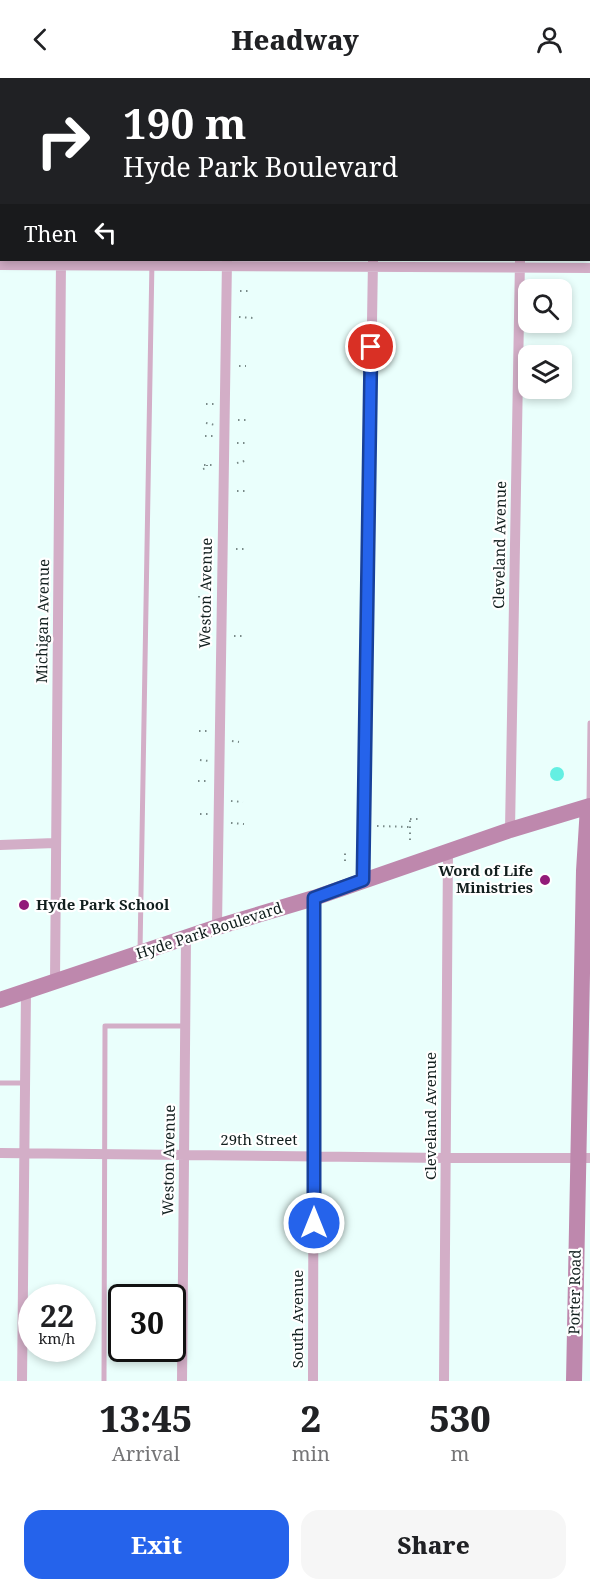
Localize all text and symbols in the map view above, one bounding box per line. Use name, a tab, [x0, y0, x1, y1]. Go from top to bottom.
text: Headway	[231, 21, 359, 58]
icon: back	[24, 23, 57, 56]
icon: person	[533, 23, 566, 56]
text: 190 m	[123, 94, 247, 151]
icon: right	[24, 102, 102, 180]
text: Hyde Park Boulevard	[123, 148, 398, 185]
icon: left	[89, 216, 122, 249]
text: Then	[24, 218, 77, 248]
map controls	[518, 279, 572, 399]
button: search	[518, 279, 572, 333]
pin	[345, 321, 396, 372]
icon: arrive	[354, 330, 387, 363]
button: layers	[518, 345, 572, 399]
street label: Cleveland Avenue	[488, 481, 510, 609]
street label: Weston Avenue	[194, 537, 216, 649]
street label: Michigan Avenue	[31, 559, 53, 683]
place label: Word of Life Ministries	[438, 860, 533, 897]
marker: Word of Life Ministries	[538, 873, 552, 887]
place label: Hyde Park School	[36, 894, 170, 914]
street label: Hyde Park Boulevard	[133, 897, 284, 963]
marker: Hyde Park School	[17, 898, 31, 912]
street label: Cleveland Avenue	[420, 1052, 440, 1180]
street label: Weston Avenue	[157, 1104, 179, 1216]
street label: 29th Street	[220, 1129, 298, 1149]
position arrow	[282, 1191, 346, 1255]
street label: Porter Road	[563, 1249, 585, 1335]
street label: South Avenue	[287, 1270, 307, 1368]
speed limit sign: 30	[108, 1284, 186, 1362]
text: 22	[40, 1295, 74, 1336]
text: km/h	[39, 1328, 75, 1348]
text: 13:45	[99, 1394, 192, 1443]
text: 2	[301, 1394, 321, 1443]
text: 530	[429, 1394, 491, 1443]
text: Arrival	[112, 1440, 180, 1467]
text: min	[292, 1440, 330, 1467]
text: m	[451, 1440, 469, 1467]
button: Exit	[24, 1510, 289, 1579]
button: Share	[301, 1510, 566, 1579]

